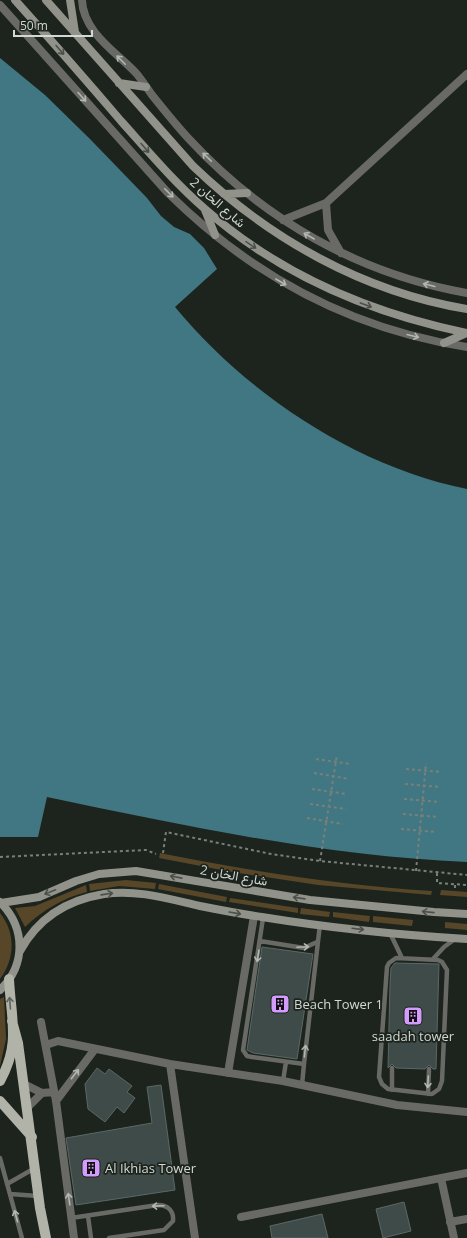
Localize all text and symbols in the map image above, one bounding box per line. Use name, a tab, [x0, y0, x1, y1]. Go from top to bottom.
scale bar	[14, 12, 92, 38]
text: 50 m	[20, 17, 48, 34]
one-way arrow	[55, 45, 64, 55]
one-way arrow	[116, 55, 126, 64]
one-way arrow	[77, 91, 86, 102]
one-way arrow	[141, 143, 150, 153]
one-way arrow	[202, 152, 212, 161]
street label: شارع الخان 2	[186, 173, 250, 232]
one-way arrow	[164, 188, 174, 198]
one-way arrow	[303, 232, 315, 240]
one-way arrow	[245, 241, 256, 249]
one-way arrow	[274, 278, 286, 286]
one-way arrow	[423, 281, 436, 288]
one-way arrow	[359, 302, 371, 310]
one-way arrow	[406, 333, 419, 341]
street label: شارع الخان 2	[199, 860, 269, 891]
one-way arrow	[170, 872, 183, 880]
one-way arrow	[45, 889, 57, 897]
one-way arrow	[100, 890, 113, 898]
one-way arrow	[293, 894, 306, 902]
one-way arrow	[422, 908, 435, 916]
one-way arrow	[228, 909, 241, 917]
one-way arrow	[351, 925, 364, 933]
one-way arrow	[296, 943, 309, 951]
one-way arrow	[254, 949, 262, 962]
building icon: Beach Tower 1	[269, 993, 291, 1015]
place label: Beach Tower 1	[294, 995, 383, 1013]
one-way arrow	[7, 997, 14, 1010]
building icon: saadah tower	[402, 1005, 424, 1027]
place label: saadah tower	[372, 1027, 455, 1045]
one-way arrow	[301, 1045, 309, 1058]
one-way arrow	[70, 1068, 79, 1079]
one-way arrow	[425, 1075, 432, 1088]
building icon: Al Ikhias Tower	[80, 1157, 102, 1179]
place label: Al Ikhias Tower	[105, 1159, 197, 1177]
one-way arrow	[65, 1193, 73, 1206]
one-way arrow	[151, 1202, 164, 1210]
one-way arrow	[12, 1210, 19, 1223]

